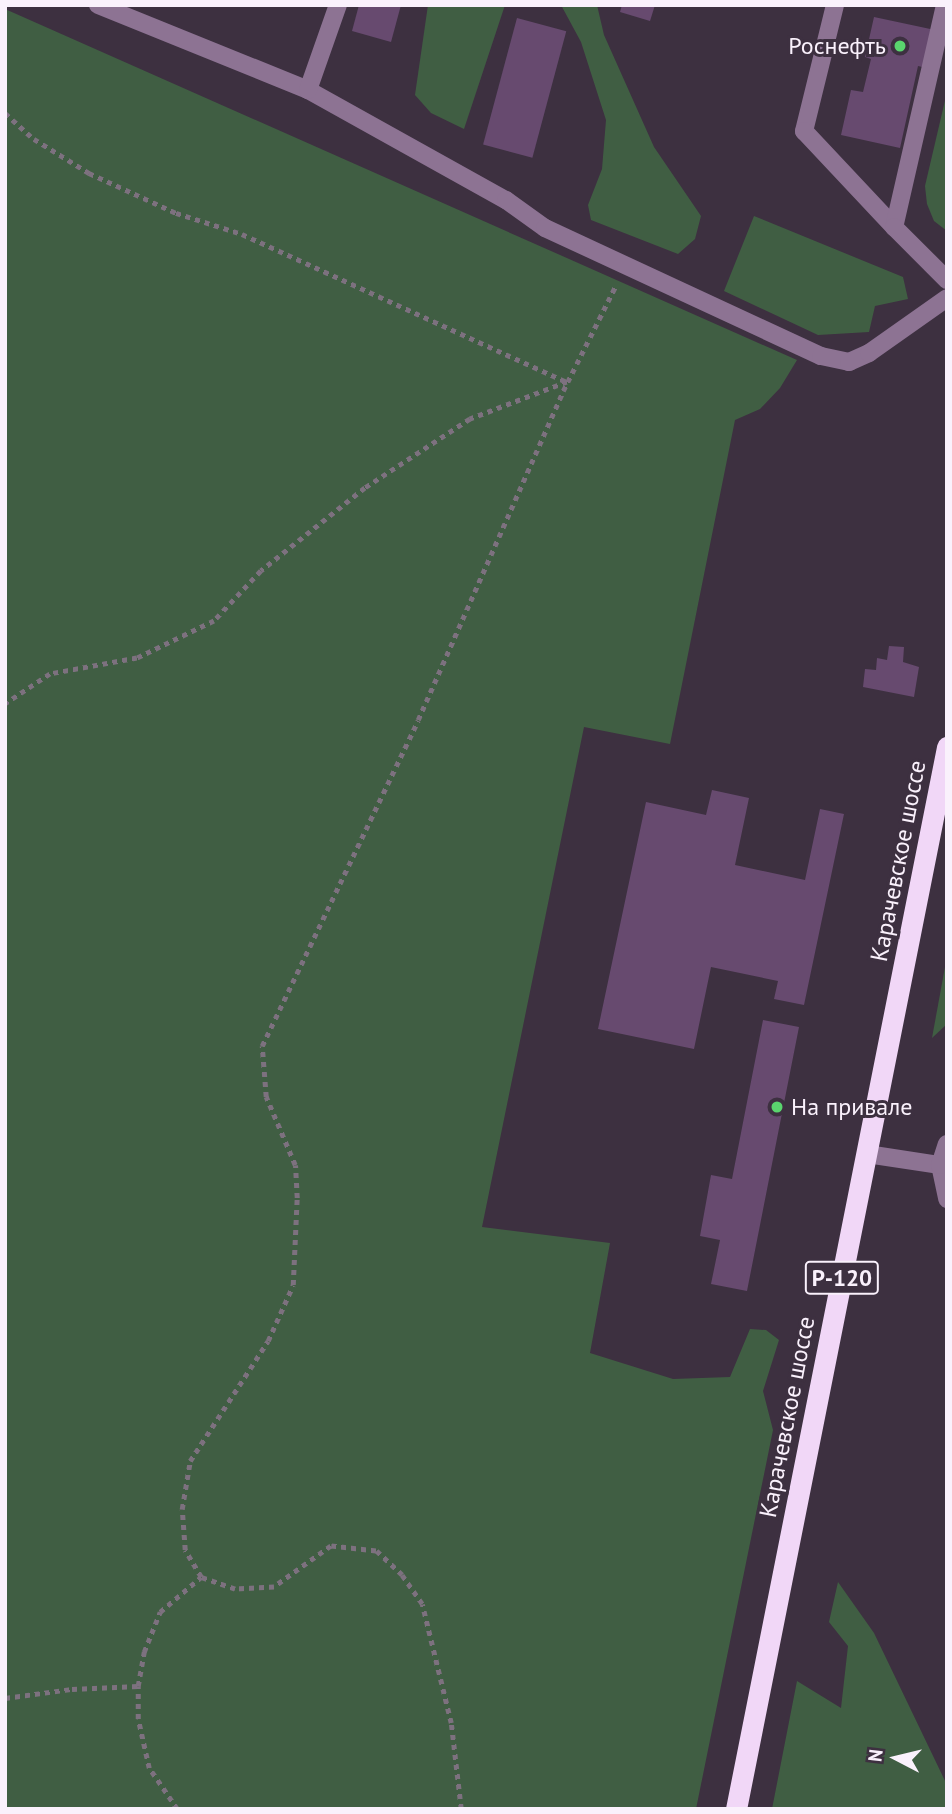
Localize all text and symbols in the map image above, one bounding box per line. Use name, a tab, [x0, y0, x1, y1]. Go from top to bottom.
place label: Роснефть	[788, 32, 886, 60]
marker: Роснефть	[892, 38, 908, 54]
street label: Карачевское шоссе	[864, 758, 932, 964]
place label: На привале	[791, 1093, 913, 1121]
marker: На привале	[769, 1099, 785, 1115]
road number: Р-120	[804, 1259, 880, 1298]
street label: Карачевское шоссе	[753, 1314, 821, 1520]
north arrow	[861, 1723, 931, 1793]
text: N	[862, 1748, 888, 1763]

